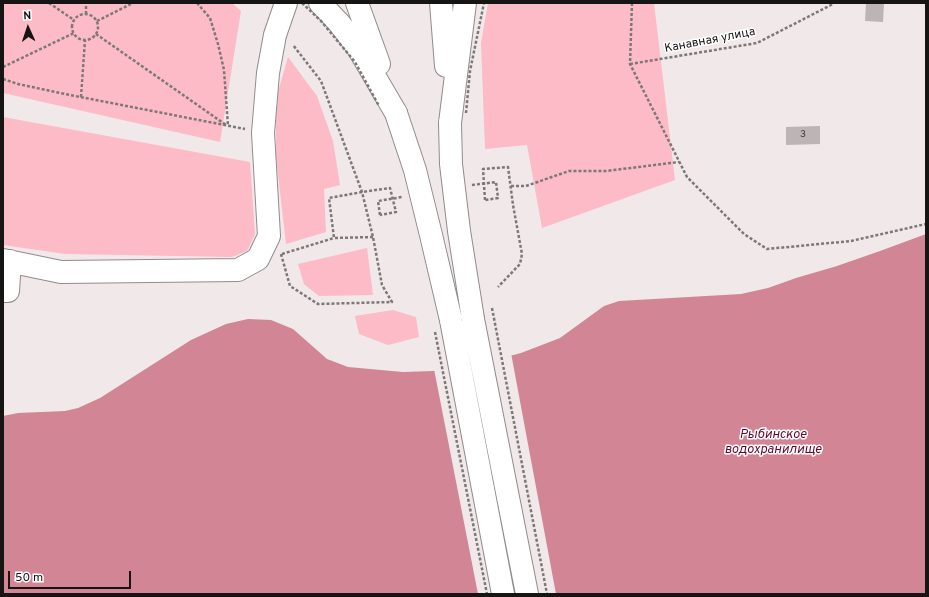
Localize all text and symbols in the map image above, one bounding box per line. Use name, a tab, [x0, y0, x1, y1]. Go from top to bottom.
north arrow	[8, 8, 48, 48]
text: N	[23, 9, 32, 23]
street label: Канавная улица	[663, 25, 757, 57]
house number: 3	[800, 129, 806, 141]
water label: Рыбинское водохранилище	[724, 427, 822, 458]
scale bar	[10, 563, 133, 589]
text: 50 m	[15, 570, 43, 586]

